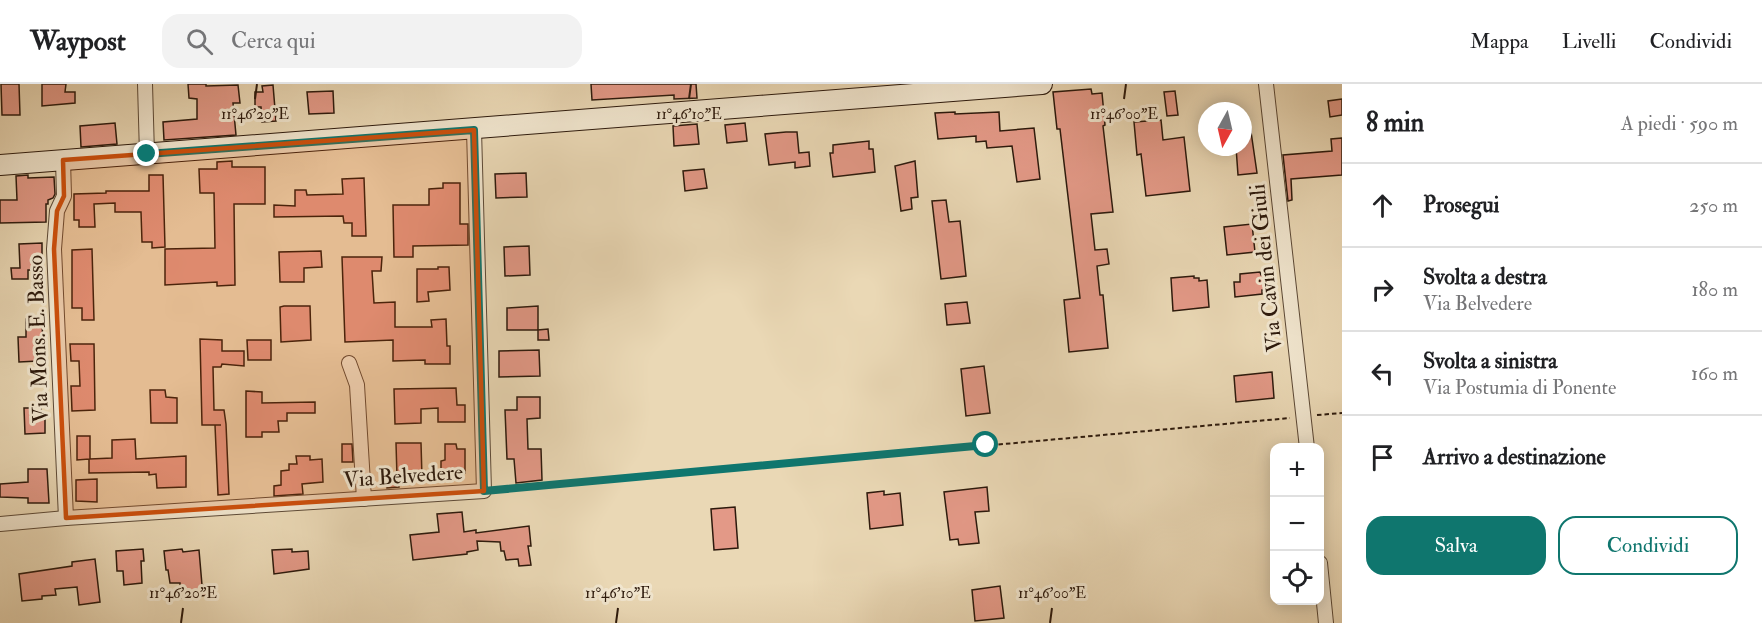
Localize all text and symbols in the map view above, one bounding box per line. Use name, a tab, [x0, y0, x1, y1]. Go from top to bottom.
search box	[162, 14, 582, 68]
text: Waypost	[30, 24, 126, 59]
icon: search	[183, 25, 216, 58]
text: Cerca qui	[231, 27, 316, 55]
text: Mappa	[1470, 28, 1529, 55]
text: Livelli	[1562, 28, 1616, 55]
text: Condividi	[1649, 28, 1732, 55]
north arrow	[1198, 102, 1252, 156]
text: 11°46'20"E	[221, 105, 289, 124]
text: 11°46'10"E	[656, 105, 722, 124]
text: 11°46'00"E	[1090, 105, 1158, 124]
text: 8 min	[1366, 107, 1424, 139]
text: A piedi · 590 m	[1621, 111, 1738, 136]
route end	[133, 140, 159, 166]
street label: Via Cavin dei Giuli	[1243, 182, 1289, 353]
icon: ahead	[1366, 189, 1399, 222]
text: Prosegui	[1423, 191, 1499, 219]
text: 250 m	[1689, 193, 1738, 218]
street label: Via Mons. E. Basso	[21, 254, 55, 423]
text: Svolta a destra	[1423, 263, 1547, 291]
icon: right	[1366, 273, 1399, 306]
text: 180 m	[1691, 277, 1738, 302]
text: Via Belvedere	[1423, 291, 1532, 316]
text: Svolta a sinistra	[1423, 347, 1557, 375]
icon: left	[1366, 357, 1399, 390]
text: 160 m	[1691, 361, 1738, 386]
text: Via Postumia di Ponente	[1423, 375, 1616, 400]
route start	[972, 431, 998, 457]
icon: arrive	[1366, 441, 1399, 474]
map controls	[1270, 443, 1324, 605]
button: +	[1270, 443, 1324, 497]
text: Arrivo a destinazione	[1423, 443, 1606, 471]
street label: Via Belvedere	[342, 458, 464, 494]
button: −	[1270, 497, 1324, 551]
button: Salva	[1366, 516, 1546, 575]
button: Condividi	[1558, 516, 1738, 575]
button: locate	[1270, 551, 1324, 605]
text: 11°46'20"E	[149, 584, 217, 603]
text: 11°46'10"E	[585, 584, 651, 603]
text: 11°46'00"E	[1018, 584, 1086, 603]

